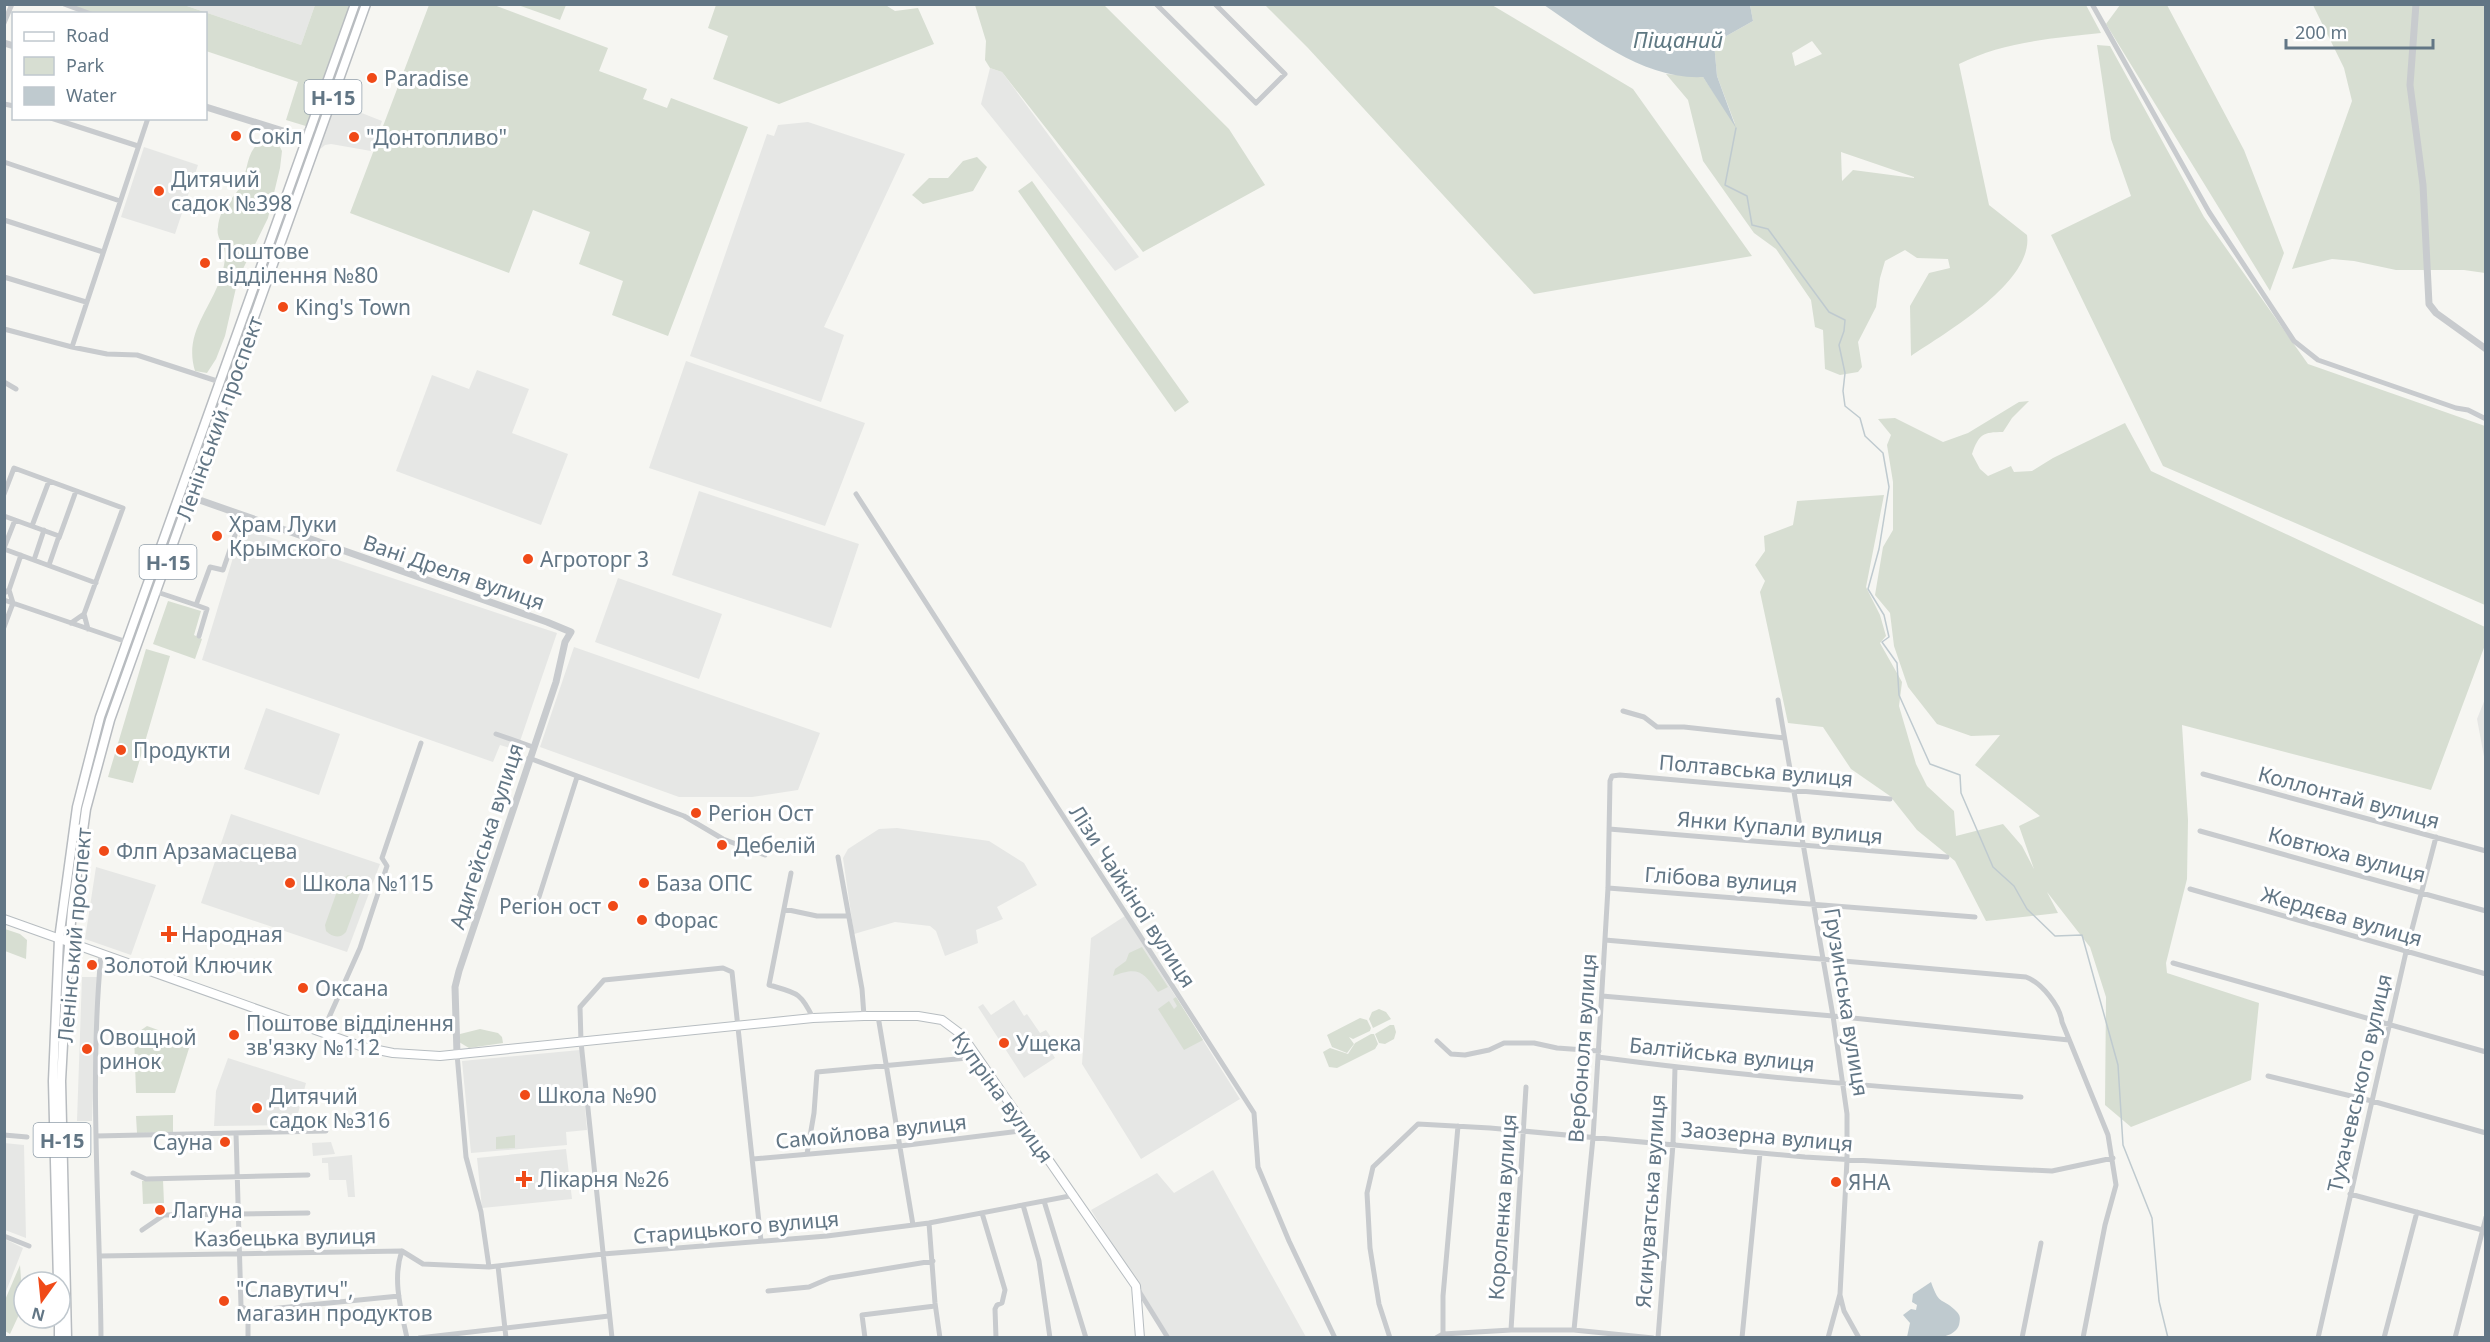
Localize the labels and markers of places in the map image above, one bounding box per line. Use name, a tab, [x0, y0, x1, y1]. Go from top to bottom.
place label: Paradise	[384, 64, 469, 92]
marker: Paradise	[365, 71, 379, 85]
place label: Сокіл	[248, 122, 303, 150]
place label: "Донтопливо"	[366, 123, 507, 151]
marker: Сокіл	[229, 129, 243, 143]
marker: "Донтопливо"	[347, 130, 361, 144]
place label: Дитячий садок №398	[171, 165, 292, 217]
marker: Дитячий садок №398	[152, 184, 166, 198]
place label: Поштове відділення №80	[217, 237, 378, 289]
marker: Поштове відділення №80	[198, 256, 212, 270]
place label: King's Town	[295, 293, 411, 321]
marker: King's Town	[276, 300, 290, 314]
place label: Храм Луки Крымского	[229, 510, 342, 562]
marker: Храм Луки Крымского	[210, 529, 224, 543]
place label: Агроторг 3	[540, 545, 649, 573]
marker: Агроторг 3	[521, 552, 535, 566]
place label: Продукти	[133, 736, 231, 764]
marker: Продукти	[114, 743, 128, 757]
place label: Регіон Ост	[708, 799, 814, 827]
marker: Регіон Ост	[689, 806, 703, 820]
place label: Дебелій	[734, 831, 816, 859]
place label: Флп Арзамасцева	[116, 837, 298, 865]
marker: Дебелій	[715, 838, 729, 852]
marker: Флп Арзамасцева	[97, 844, 111, 858]
place label: Школа №115	[302, 869, 434, 897]
place label: База ОПС	[656, 869, 753, 897]
marker: Школа №115	[283, 876, 297, 890]
marker: База ОПС	[637, 876, 651, 890]
place label: Регіон ост	[499, 892, 601, 920]
marker: Регіон ост	[606, 899, 620, 913]
place label: Форас	[654, 906, 718, 934]
marker: Форас	[635, 913, 649, 927]
place label: Народная	[181, 920, 283, 948]
marker: Народная	[162, 927, 176, 941]
place label: Золотой Ключик	[104, 951, 272, 979]
marker: Золотой Ключик	[85, 958, 99, 972]
place label: Оксана	[315, 974, 388, 1002]
marker: Оксана	[296, 981, 310, 995]
place label: Поштове відділення зв'язку №112	[246, 1009, 454, 1061]
place label: Овощной ринок	[99, 1023, 197, 1075]
marker: Поштове відділення зв'язку №112	[227, 1028, 241, 1042]
place label: Ущека	[1016, 1029, 1082, 1057]
marker: Ущека	[997, 1036, 1011, 1050]
marker: Овощной ринок	[80, 1042, 94, 1056]
place label: Школа №90	[537, 1081, 657, 1109]
place label: Дитячий садок №316	[269, 1082, 390, 1134]
marker: Школа №90	[518, 1088, 532, 1102]
marker: Дитячий садок №316	[250, 1101, 264, 1115]
place label: Сауна	[153, 1128, 213, 1156]
marker: Сауна	[218, 1135, 232, 1149]
place label: Лікарня №26	[538, 1165, 669, 1193]
place label: ЯНА	[1848, 1168, 1891, 1196]
marker: Лікарня №26	[515, 1170, 533, 1188]
marker: ЯНА	[1829, 1175, 1843, 1189]
place label: Лагуна	[172, 1196, 243, 1224]
marker: Лагуна	[153, 1203, 167, 1217]
place label: "Славутич", магазин продуктов	[236, 1275, 433, 1327]
marker: "Славутич", магазин продуктов	[217, 1294, 231, 1308]

